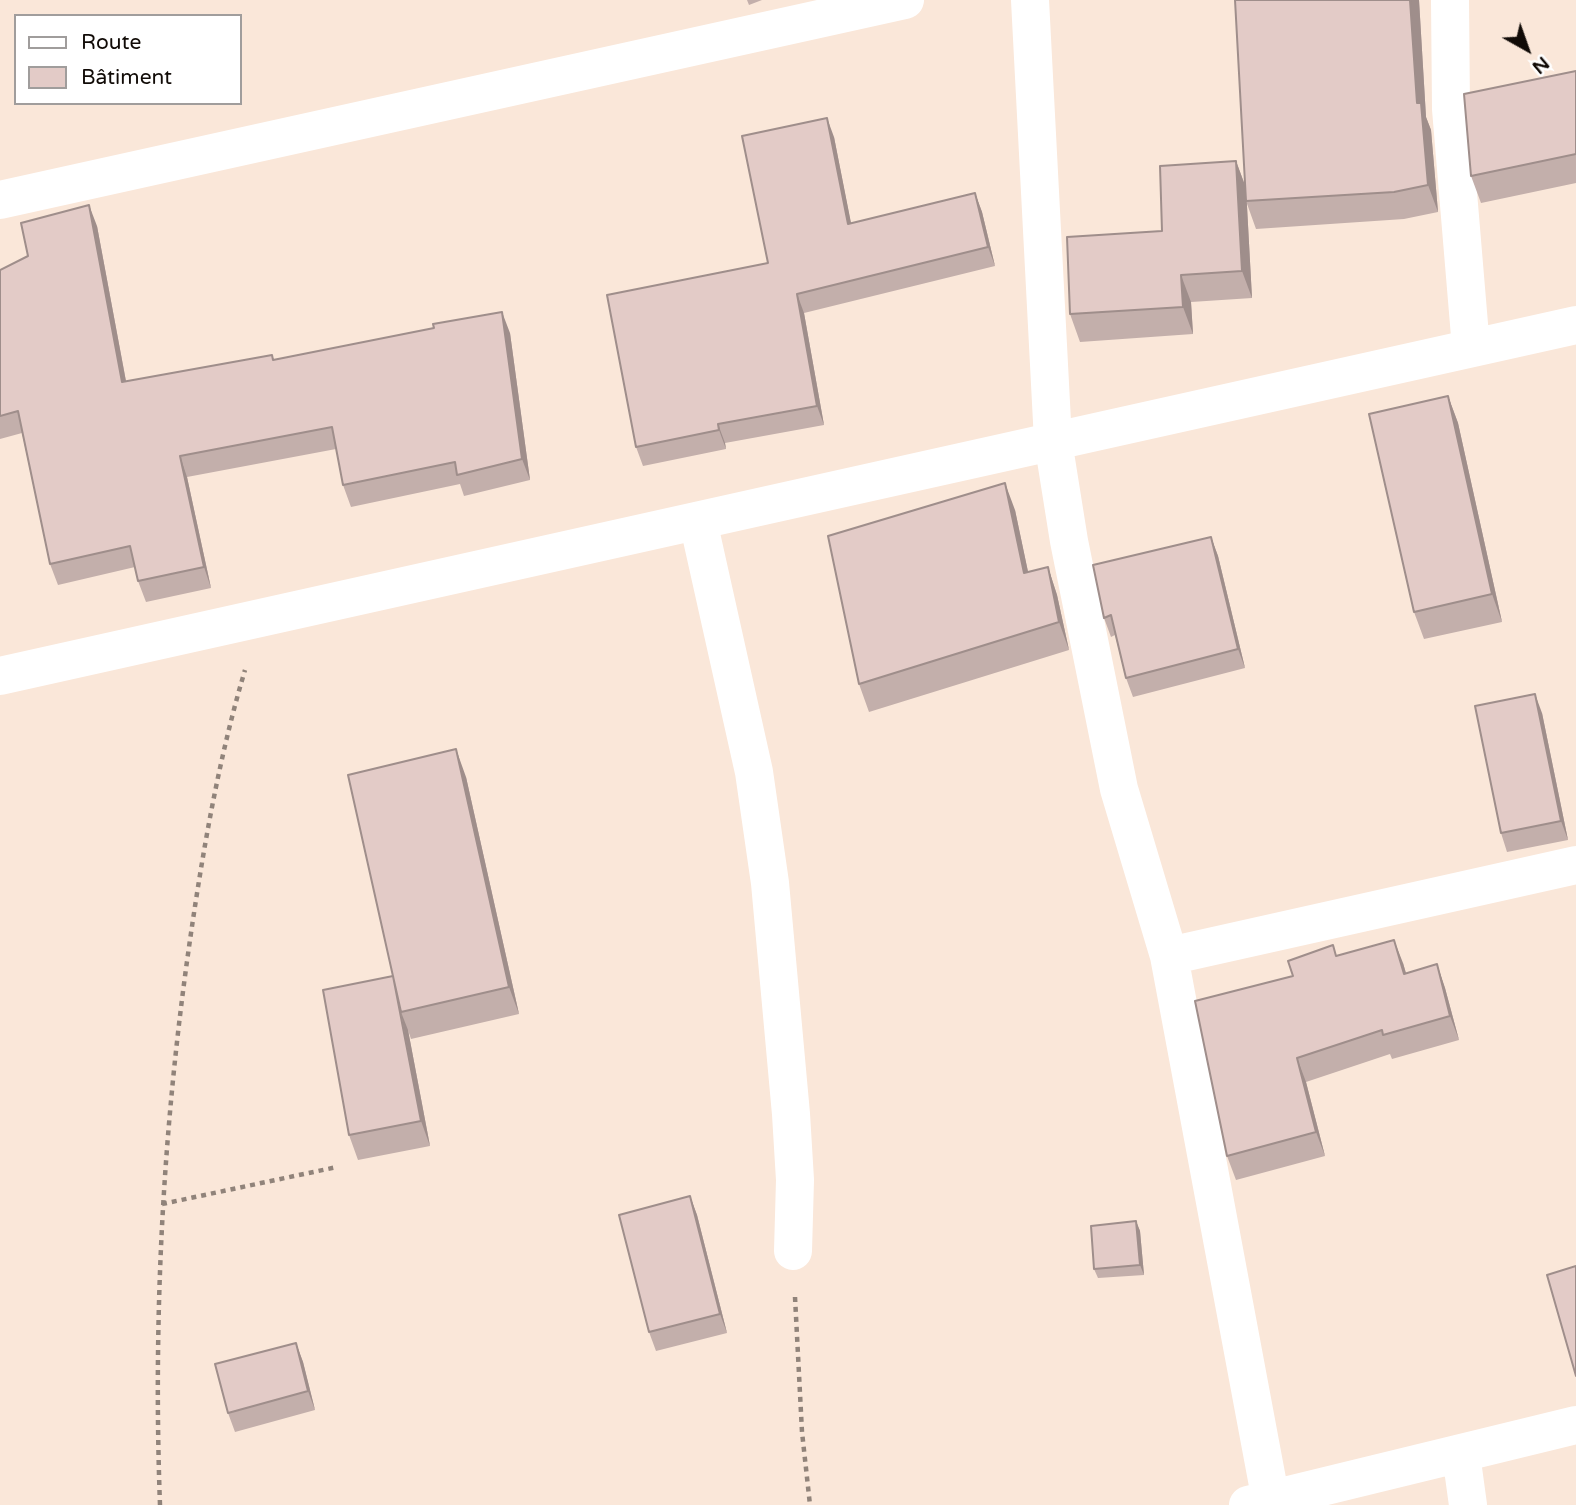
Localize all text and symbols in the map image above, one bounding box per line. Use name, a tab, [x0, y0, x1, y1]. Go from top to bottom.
legend	[14, 14, 242, 105]
north arrow	[1492, 14, 1562, 84]
text: Route	[81, 30, 141, 55]
text: N	[1528, 52, 1553, 78]
text: Bâtiment	[81, 65, 172, 90]

